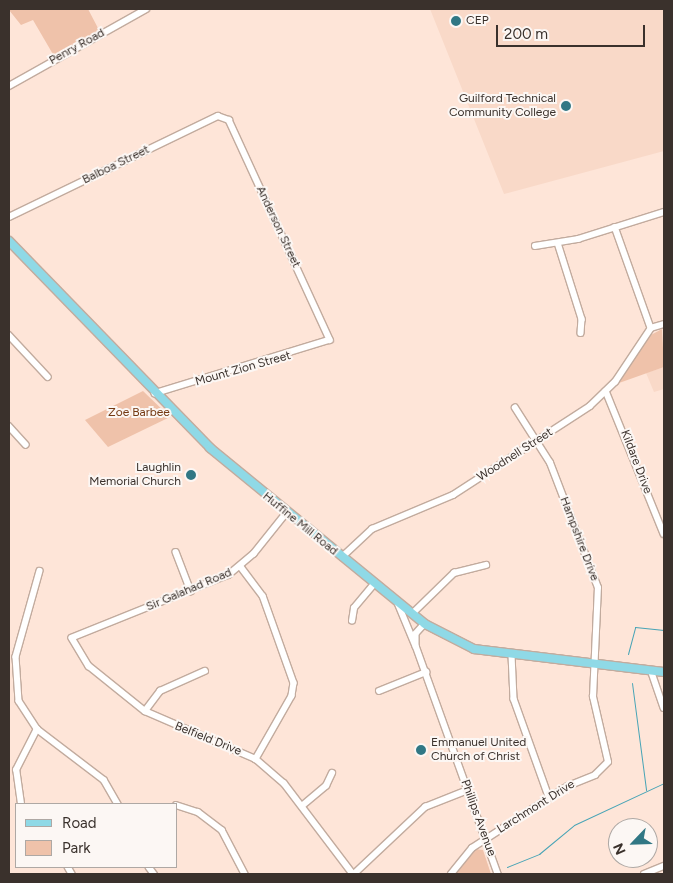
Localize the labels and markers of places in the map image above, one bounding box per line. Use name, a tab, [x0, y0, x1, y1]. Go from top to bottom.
place label: CEP	[466, 14, 489, 28]
marker: CEP	[450, 15, 462, 27]
place label: Guilford Technical Community College	[449, 92, 556, 120]
marker: Guilford Technical Community College	[560, 100, 572, 112]
place label: Laughlin Memorial Church	[89, 461, 181, 489]
marker: Laughlin Memorial Church	[185, 469, 197, 481]
place label: Emmanuel United Church of Christ	[431, 736, 526, 764]
marker: Emmanuel United Church of Christ	[415, 744, 427, 756]

